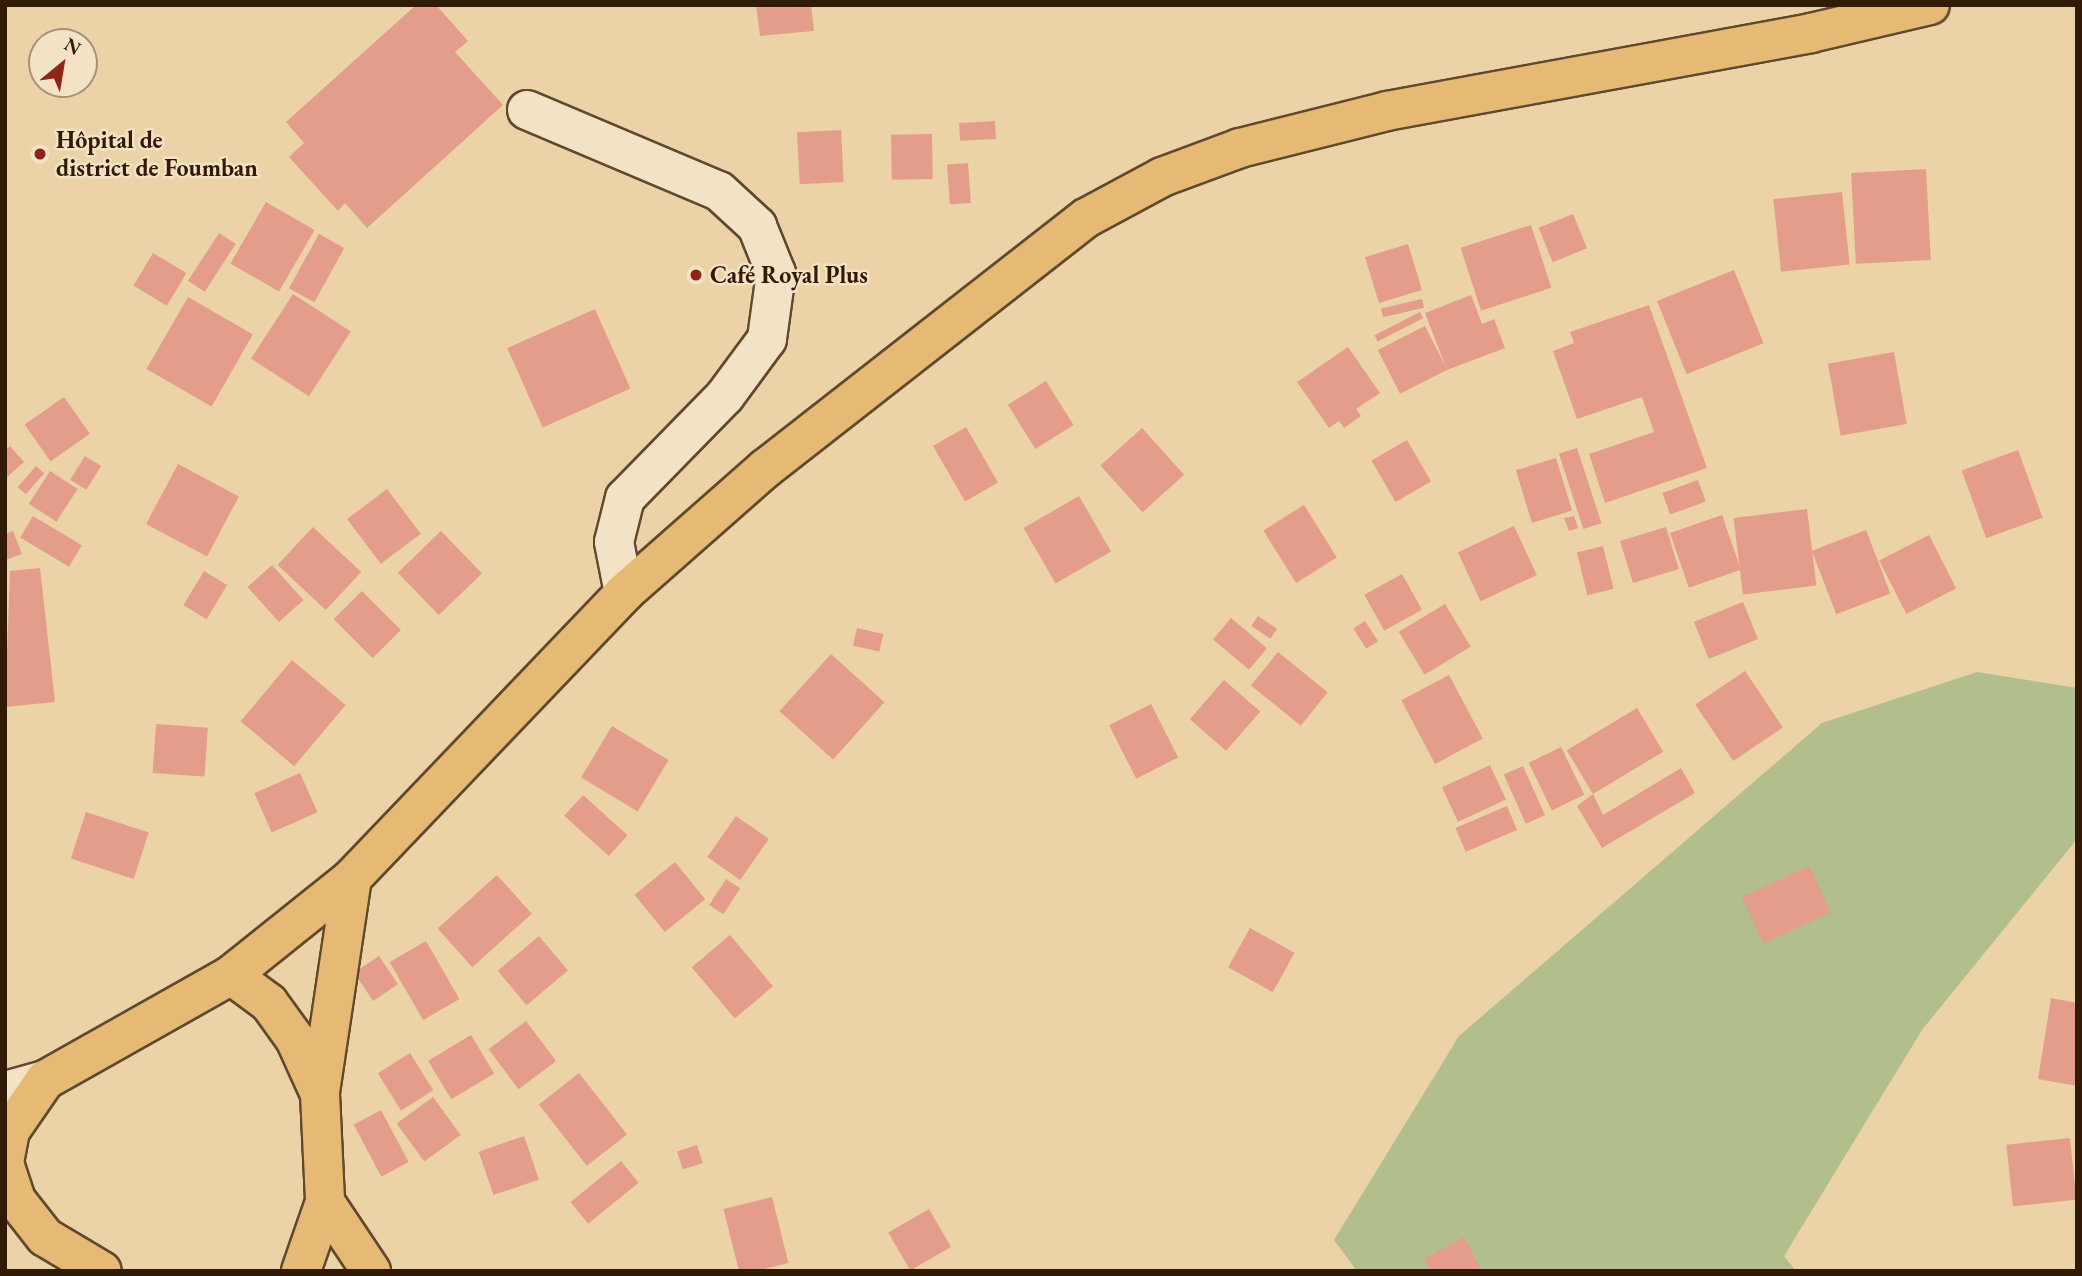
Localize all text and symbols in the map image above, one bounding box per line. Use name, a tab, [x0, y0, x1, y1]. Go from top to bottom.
north arrow	[28, 28, 98, 98]
text: N	[60, 31, 86, 61]
place label: Hôpital de district de Foumban	[56, 126, 258, 182]
marker: Hôpital de district de Foumban	[30, 144, 50, 164]
place label: Café Royal Plus	[710, 261, 868, 289]
marker: Café Royal Plus	[688, 267, 704, 283]

